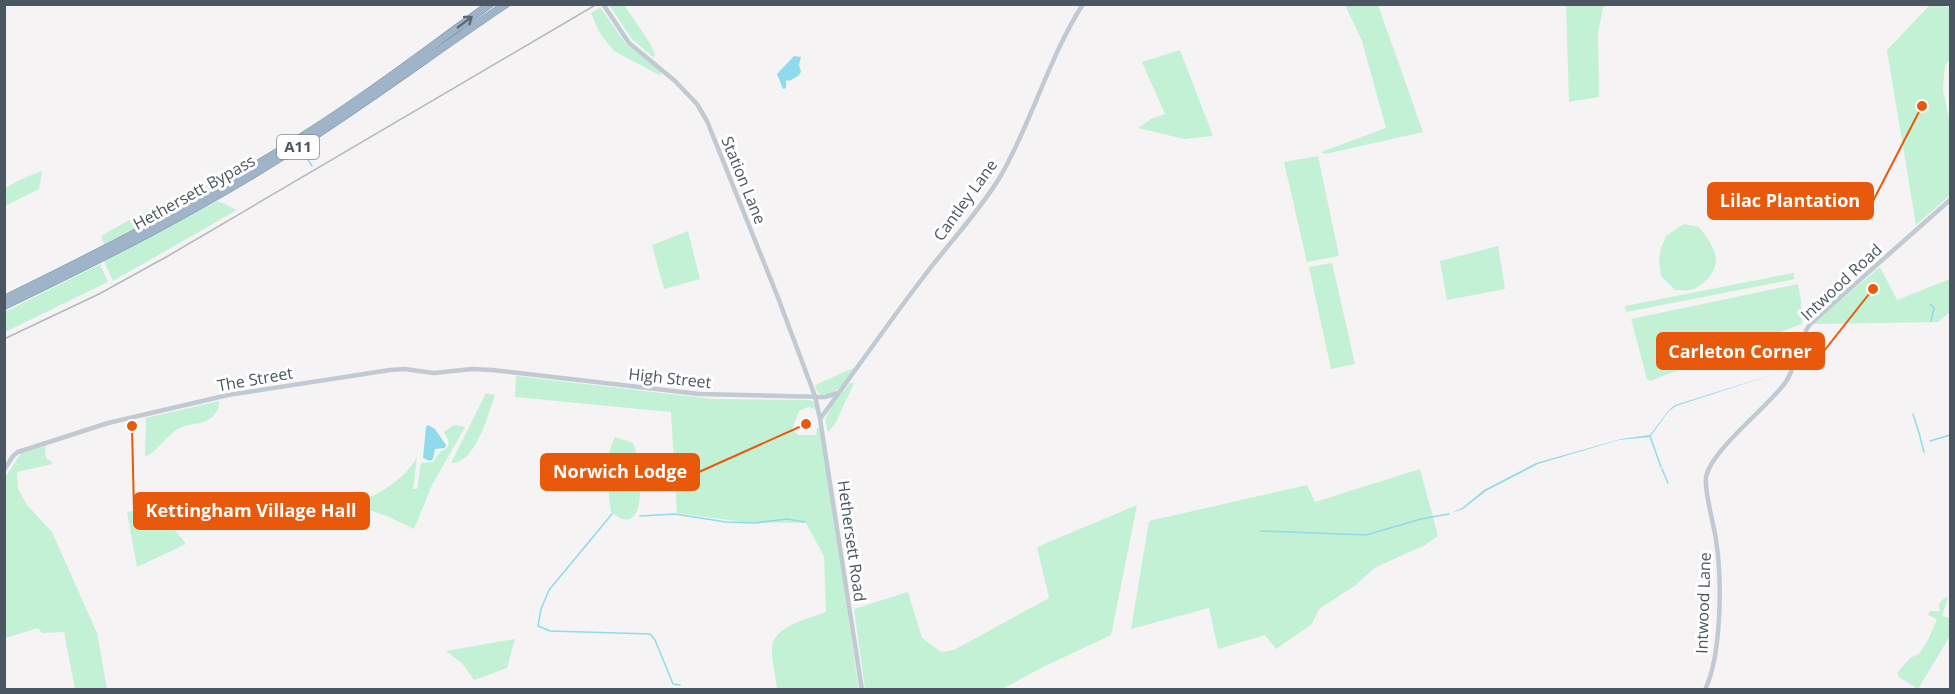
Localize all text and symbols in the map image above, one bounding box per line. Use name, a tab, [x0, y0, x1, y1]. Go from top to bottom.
one-way arrow	[457, 16, 473, 29]
street label: Station Lane	[716, 133, 772, 227]
road number: A11	[277, 135, 319, 159]
street label: Hethersett Bypass	[129, 149, 259, 235]
street label: Cantley Lane	[928, 155, 1002, 245]
callout: Lilac Plantation	[1708, 183, 1873, 219]
text: Lilac Plantation	[1720, 188, 1860, 212]
street label: Intwood Road	[1796, 239, 1886, 325]
callout: Carleton Corner	[1657, 333, 1824, 369]
text: Carleton Corner	[1668, 339, 1812, 363]
street label: The Street	[215, 361, 295, 396]
street label: High Street	[627, 363, 713, 393]
callout: Norwich Lodge	[541, 454, 699, 490]
text: Norwich Lodge	[553, 459, 687, 483]
street label: Hethersett Road	[833, 479, 871, 603]
callout: Kettingham Village Hall	[134, 493, 369, 529]
text: Kettingham Village Hall	[146, 498, 356, 522]
street label: Intwood Lane	[1690, 552, 1716, 654]

